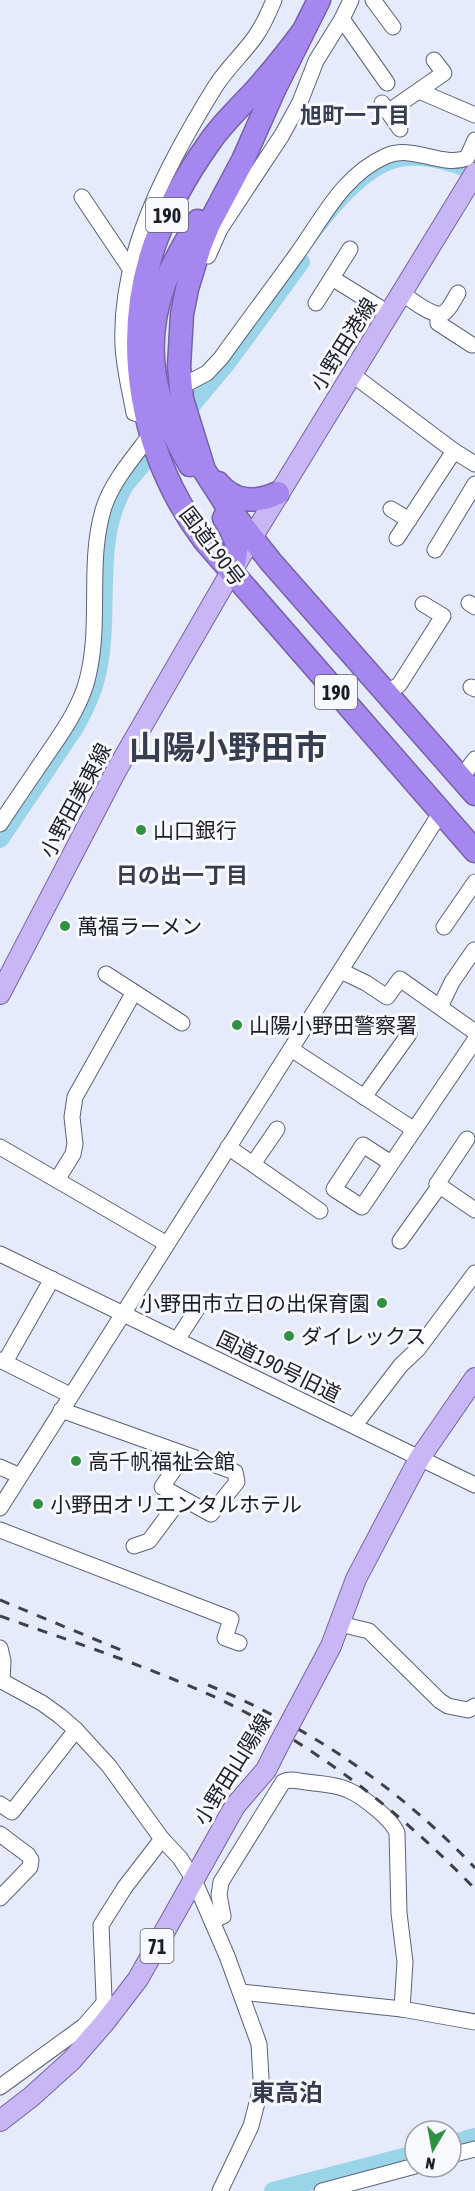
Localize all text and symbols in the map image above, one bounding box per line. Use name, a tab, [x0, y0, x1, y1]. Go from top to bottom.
district label: 旭町一丁目	[300, 102, 410, 128]
road number: 190	[146, 198, 188, 232]
street label: 小野田港線	[305, 293, 381, 395]
street label: 国道190号	[176, 502, 250, 590]
road number: 190	[315, 675, 357, 709]
district label: 山陽小野田市	[129, 728, 327, 766]
street label: 小野田美東線	[35, 739, 115, 861]
place label: 山口銀行	[153, 818, 237, 842]
marker: 山口銀行	[134, 823, 148, 837]
district label: 日の出一丁目	[116, 862, 248, 888]
place label: 萬福ラーメン	[77, 914, 202, 938]
marker: 萬福ラーメン	[58, 919, 72, 933]
place label: 山陽小野田警察署	[249, 1013, 417, 1037]
marker: 山陽小野田警察署	[230, 1018, 244, 1032]
place label: 小野田市立日の出保育園	[139, 1291, 370, 1315]
marker: 小野田市立日の出保育園	[375, 1296, 389, 1310]
place label: ダイレックス	[301, 1324, 426, 1348]
street label: 国道190号旧道	[213, 1326, 345, 1406]
marker: ダイレックス	[282, 1329, 296, 1343]
place label: 高千帆福祉会館	[88, 1449, 235, 1473]
marker: 高千帆福祉会館	[69, 1454, 83, 1468]
place label: 小野田オリエンタルホテル	[50, 1492, 302, 1516]
marker: 小野田オリエンタルホテル	[31, 1497, 45, 1511]
street label: 小野田山陽線	[188, 1709, 276, 1829]
road number: 71	[140, 1929, 174, 1963]
district label: 東高泊	[251, 2079, 323, 2106]
north arrow	[403, 2119, 463, 2179]
text: N	[424, 2154, 437, 2173]

